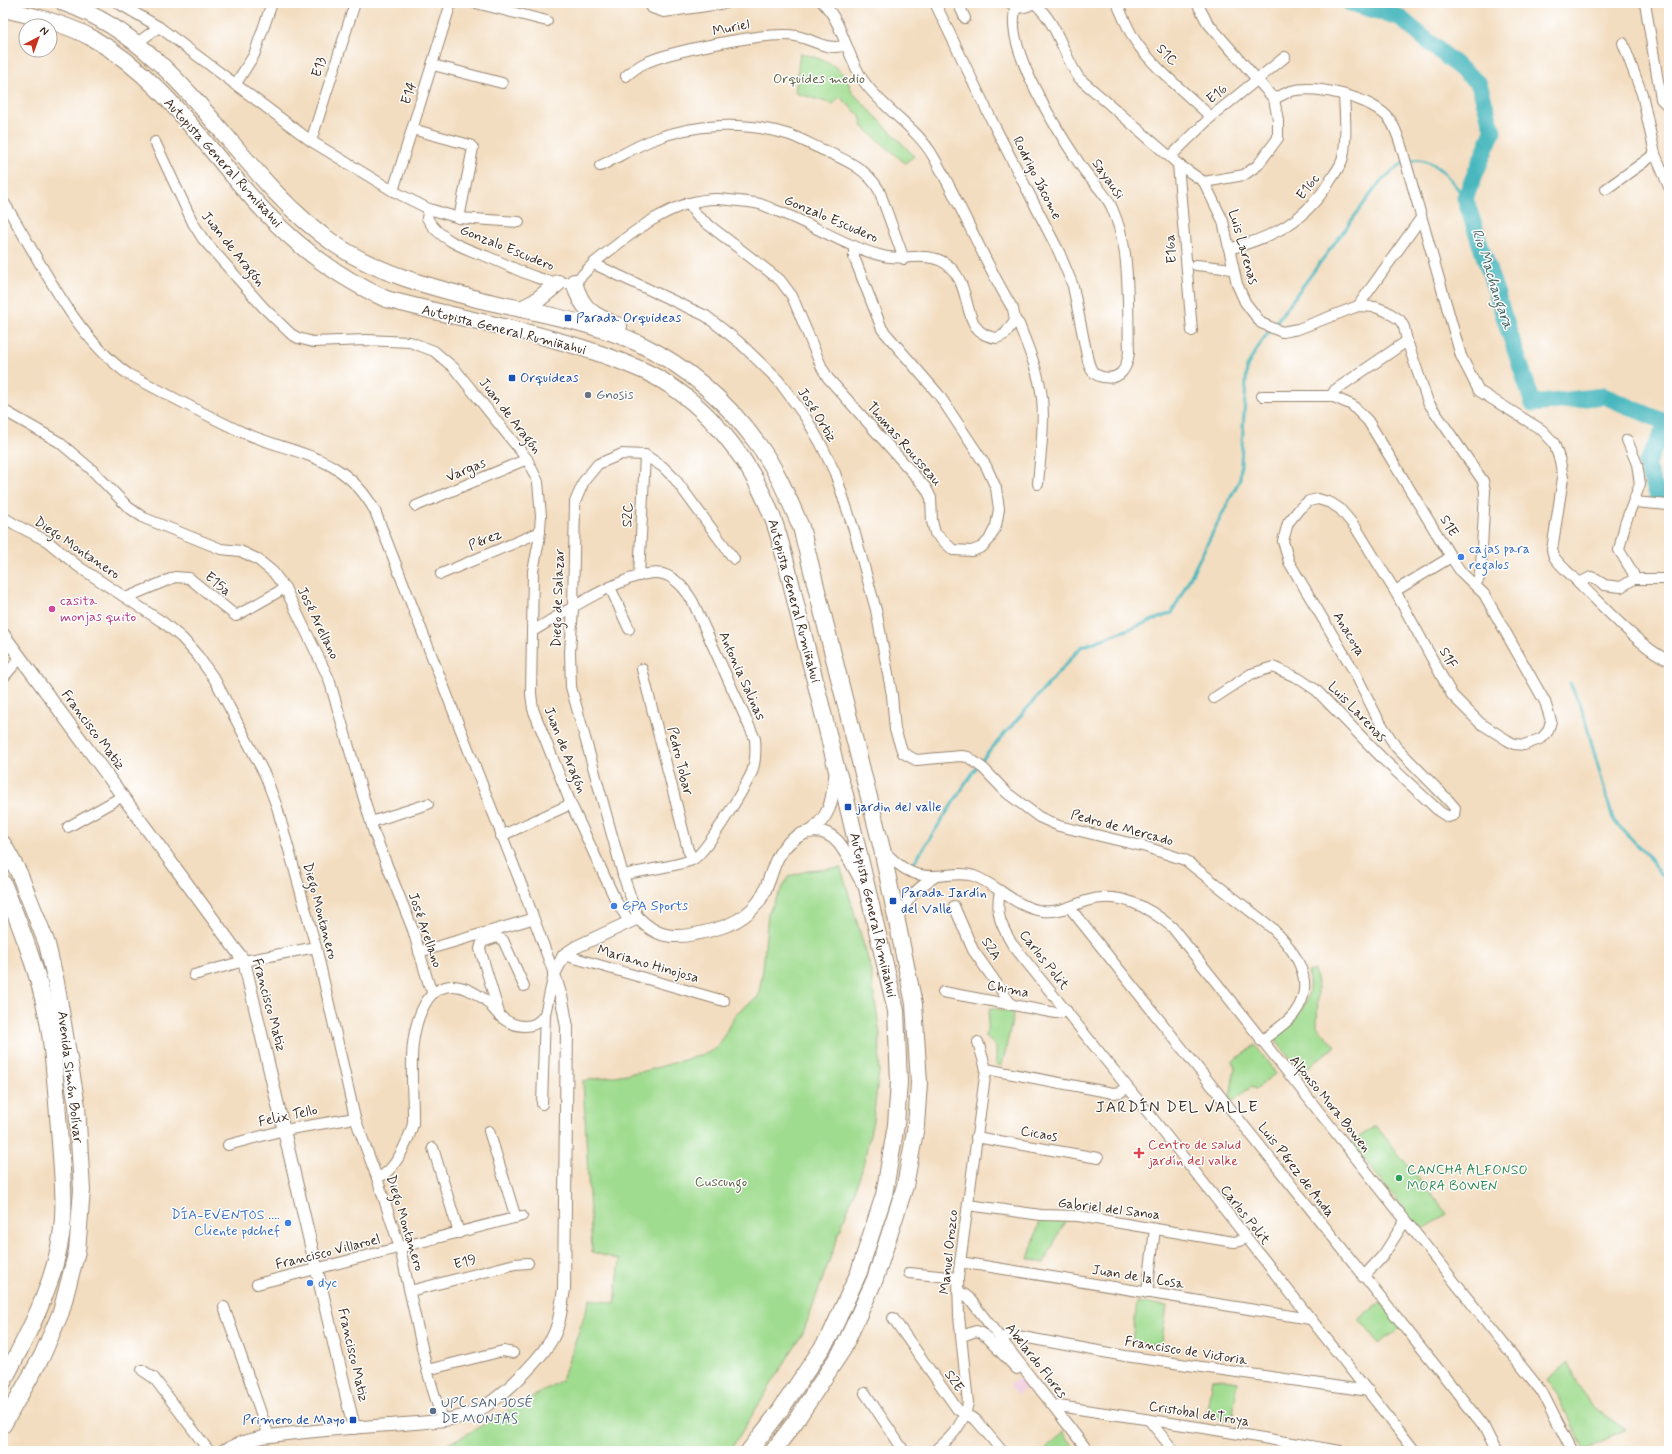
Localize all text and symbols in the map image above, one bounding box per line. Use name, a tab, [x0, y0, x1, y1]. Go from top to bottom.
street label: Muriel	[711, 15, 751, 41]
north arrow	[18, 18, 58, 58]
text: N	[37, 24, 51, 39]
street label: S1C	[1152, 40, 1182, 70]
street label: E13	[307, 54, 331, 79]
park label: Orquides medio	[773, 70, 865, 88]
street label: E14	[397, 79, 421, 107]
street label: E16	[1203, 80, 1231, 108]
street label: Autopista General Rumiñahui	[160, 94, 286, 232]
street label: Rodrigo Jácome	[1008, 133, 1066, 223]
street label: Sayausi	[1088, 155, 1128, 203]
street label: E16c	[1292, 170, 1324, 204]
street label: Gonzalo Escudero	[781, 191, 881, 247]
street label: Luis Larenas	[1224, 207, 1262, 287]
street label: Juan de Aragón	[196, 208, 269, 292]
street label: Gonzalo Escudero	[457, 221, 557, 275]
water label: Rio Machangara	[1464, 226, 1518, 333]
street label: E16a	[1161, 234, 1181, 264]
street label: Autopista General Rumiñahui	[420, 301, 588, 359]
place label: Parada Orquideas	[576, 309, 681, 327]
marker: Parada Orquideas	[563, 313, 573, 323]
place label: Orquideas	[520, 369, 579, 387]
marker: Orquideas	[507, 373, 517, 383]
street label: Juan de Aragón	[473, 374, 545, 459]
street label: José Ortiz	[793, 384, 841, 446]
place label: Gnosis	[596, 386, 634, 404]
marker: Gnosis	[583, 390, 593, 400]
street label: Thomas Rousseau	[862, 398, 946, 490]
street label: Vargas	[443, 454, 489, 487]
street label: S2C	[618, 502, 638, 528]
street label: S1E	[1436, 512, 1462, 540]
street label: Diego Montanero	[30, 513, 123, 585]
street label: Autopista General Rumiñahui	[763, 517, 825, 685]
street label: Pérez	[466, 525, 505, 555]
place label: cajas para regalos	[1469, 540, 1530, 576]
street label: Diego de Salazar	[547, 548, 571, 648]
marker: cajas para regalos	[1456, 552, 1466, 562]
street label: E15a	[201, 568, 235, 600]
street label: José Arellano	[293, 584, 343, 662]
place label: casita monjas quito	[60, 592, 137, 626]
marker: casita monjas quito	[47, 604, 57, 614]
street label: Anacoya	[1329, 609, 1369, 659]
street label: Antonia Salinas	[714, 629, 770, 723]
street label: S1F	[1435, 644, 1461, 672]
street label: Luis Larenas	[1324, 678, 1391, 746]
street label: Francisco Matiz	[57, 686, 129, 774]
street label: Juan de Aragón	[538, 704, 591, 797]
street label: Pedro Tobar	[663, 725, 697, 798]
place label: jardin del valle	[855, 798, 942, 816]
marker: jardin del valle	[843, 802, 853, 812]
street label: Pedro de Mercado	[1069, 806, 1175, 850]
street label: Autopista General Rumiñahui	[845, 831, 901, 999]
street label: Diego Montanero	[296, 861, 342, 962]
place label: Parada Jardín del Valle	[901, 884, 987, 918]
street label: José Arellano	[404, 890, 446, 970]
marker: Parada Jardín del Valle	[888, 896, 898, 906]
place label: GPA Sports	[622, 897, 688, 915]
marker: GPA Sports	[609, 901, 619, 911]
street label: Carlos Polit	[1015, 926, 1073, 994]
street label: S2A	[977, 934, 1005, 964]
street label: Mariano Hinojosa	[595, 941, 701, 987]
street label: Francisco Matiz	[248, 956, 290, 1054]
street label: Chima	[985, 976, 1031, 1002]
street label: Avenida Simón Bolívar	[53, 1010, 87, 1144]
street label: Alfonso Mora Bowen	[1284, 1052, 1375, 1157]
district label: JARDÍN DEL VALLE	[1095, 1097, 1259, 1118]
street label: Felix Tello	[257, 1101, 319, 1131]
street label: Luis Pérez de Anda	[1253, 1119, 1339, 1221]
street label: Cicaos	[1019, 1122, 1059, 1146]
place label: Centro de salud jardín del valke	[1147, 1136, 1241, 1170]
marker: Centro de salud jardín del valke	[1133, 1147, 1145, 1159]
place label: CANCHA ALFONSO MORA BOWEN	[1407, 1161, 1528, 1195]
street label: Diego Montanero	[380, 1173, 428, 1274]
park label: Cuscungo	[695, 1173, 747, 1193]
marker: CANCHA ALFONSO MORA BOWEN	[1394, 1173, 1404, 1183]
street label: Carlos Polit	[1216, 1181, 1274, 1249]
street label: Gabriel del Sanoa	[1057, 1194, 1161, 1224]
place label: DÍA-EVENTOS .... Cliente pdchef	[171, 1206, 280, 1240]
street label: Manuel Orozco	[936, 1209, 962, 1295]
marker: DÍA-EVENTOS .... Cliente pdchef	[283, 1218, 293, 1228]
street label: Francisco Villaroel	[274, 1230, 382, 1274]
street label: E19	[452, 1250, 478, 1274]
street label: Juan de la Cosa	[1091, 1261, 1186, 1293]
place label: dyc	[318, 1274, 338, 1292]
marker: dyc	[305, 1278, 315, 1288]
street label: Francisco Matiz	[333, 1306, 373, 1404]
street label: Abelardo Flores	[1001, 1320, 1071, 1402]
street label: Francisco de Victoria	[1123, 1332, 1249, 1370]
street label: S2E	[940, 1367, 968, 1395]
place label: UPC SAN JOSÉ DE MONJAS	[441, 1394, 533, 1428]
street label: Cristobal deTroya	[1147, 1397, 1251, 1431]
marker: UPC SAN JOSÉ DE MONJAS	[428, 1406, 438, 1416]
place label: Primero de Mayo	[242, 1411, 345, 1429]
marker: Primero de Mayo	[348, 1415, 358, 1425]

